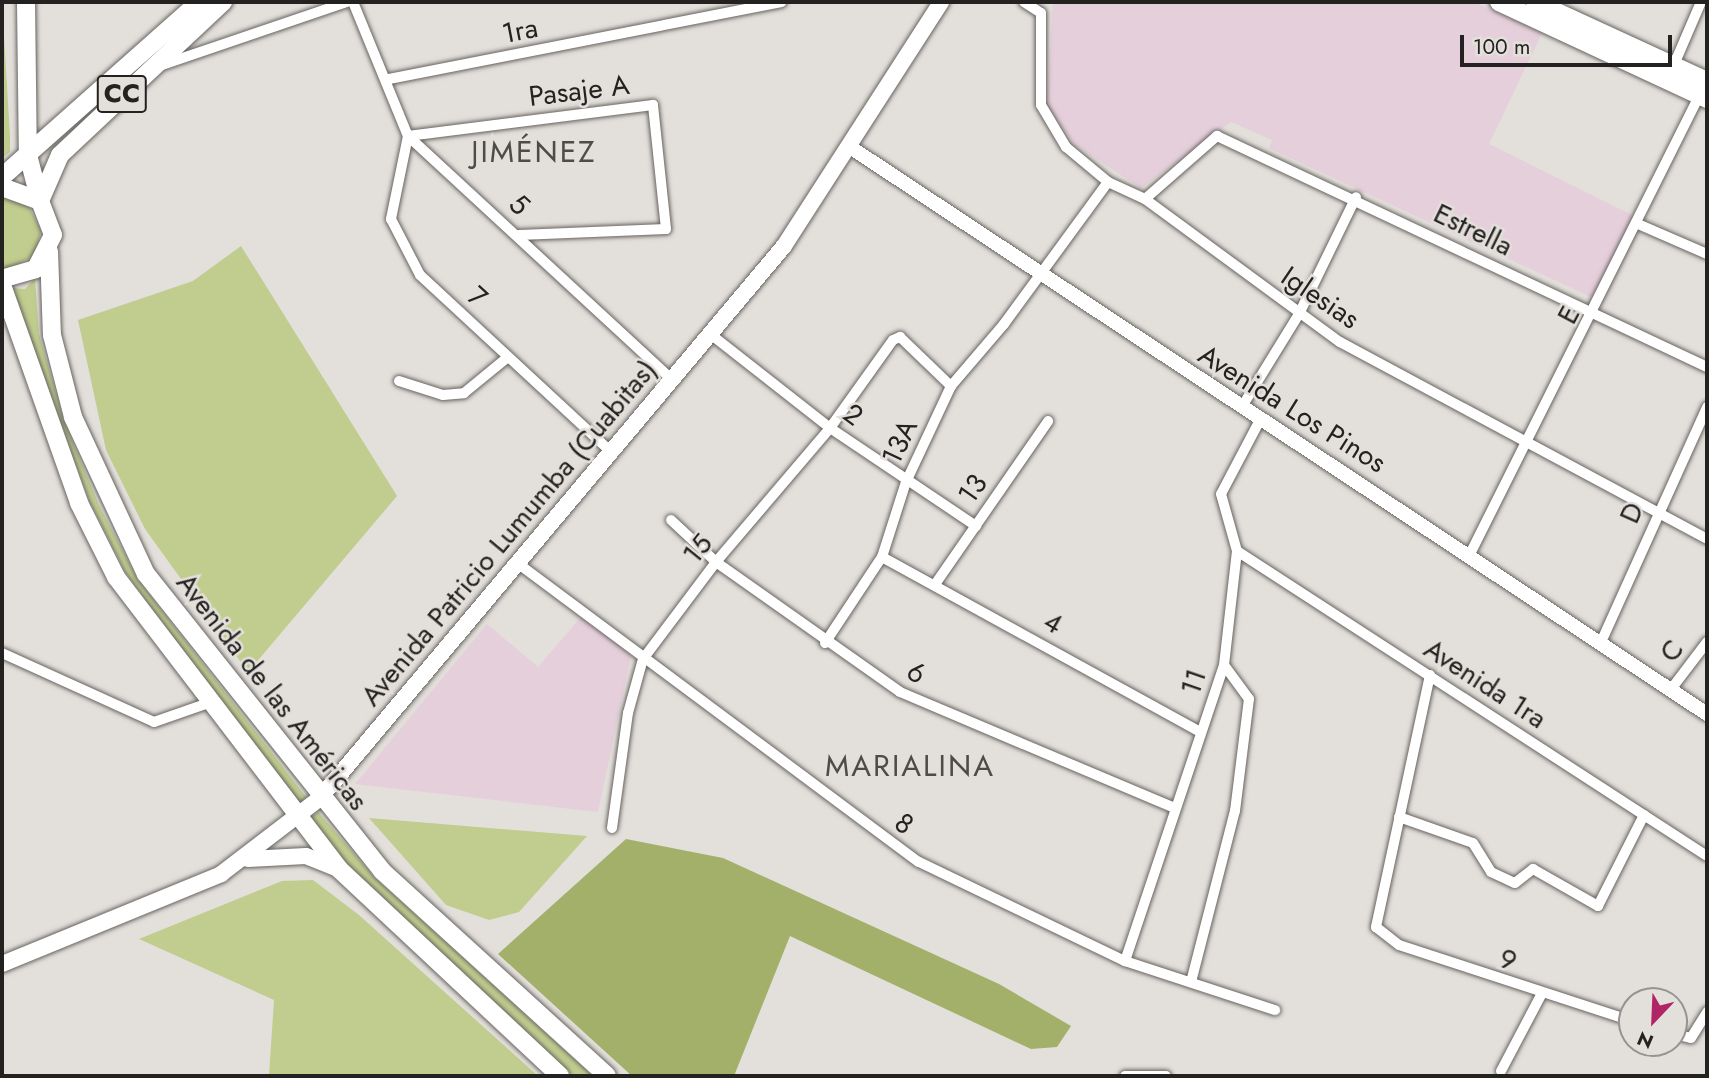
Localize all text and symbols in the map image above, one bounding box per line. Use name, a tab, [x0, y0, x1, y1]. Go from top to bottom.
street label: 1ra	[499, 11, 541, 51]
scale bar	[1464, 21, 1676, 65]
text: 100 m	[1473, 32, 1530, 62]
street label: Pasaje A	[527, 68, 631, 114]
road number: CC	[96, 72, 148, 116]
district label: JIMÉNEZ	[472, 134, 596, 170]
street label: 5	[502, 187, 536, 223]
street label: Estrella	[1428, 197, 1518, 263]
street label: Iglesias	[1275, 260, 1365, 336]
street label: 7	[460, 280, 494, 314]
street label: E	[1551, 300, 1587, 330]
street label: Avenida Los Pinos	[1192, 338, 1392, 480]
street label: Avenida Patricio Lumumba (Cuabitas)	[354, 353, 664, 713]
street label: 2	[837, 397, 869, 433]
street label: 13A	[875, 414, 925, 470]
street label: 13	[951, 468, 995, 510]
street label: D	[1613, 497, 1651, 529]
street label: 15	[676, 527, 720, 571]
street label: Avenida de las Américas	[169, 567, 375, 817]
street label: 4	[1038, 604, 1068, 642]
street label: Avenida 1ra	[1418, 632, 1552, 736]
street label: C	[1653, 633, 1691, 669]
street label: 6	[901, 654, 931, 692]
street label: 11	[1174, 665, 1214, 699]
district label: MARIALINA	[826, 748, 994, 784]
street label: 8	[888, 806, 920, 842]
street label: 9	[1495, 941, 1521, 979]
north arrow	[1618, 987, 1688, 1057]
text: N	[1633, 1025, 1658, 1055]

